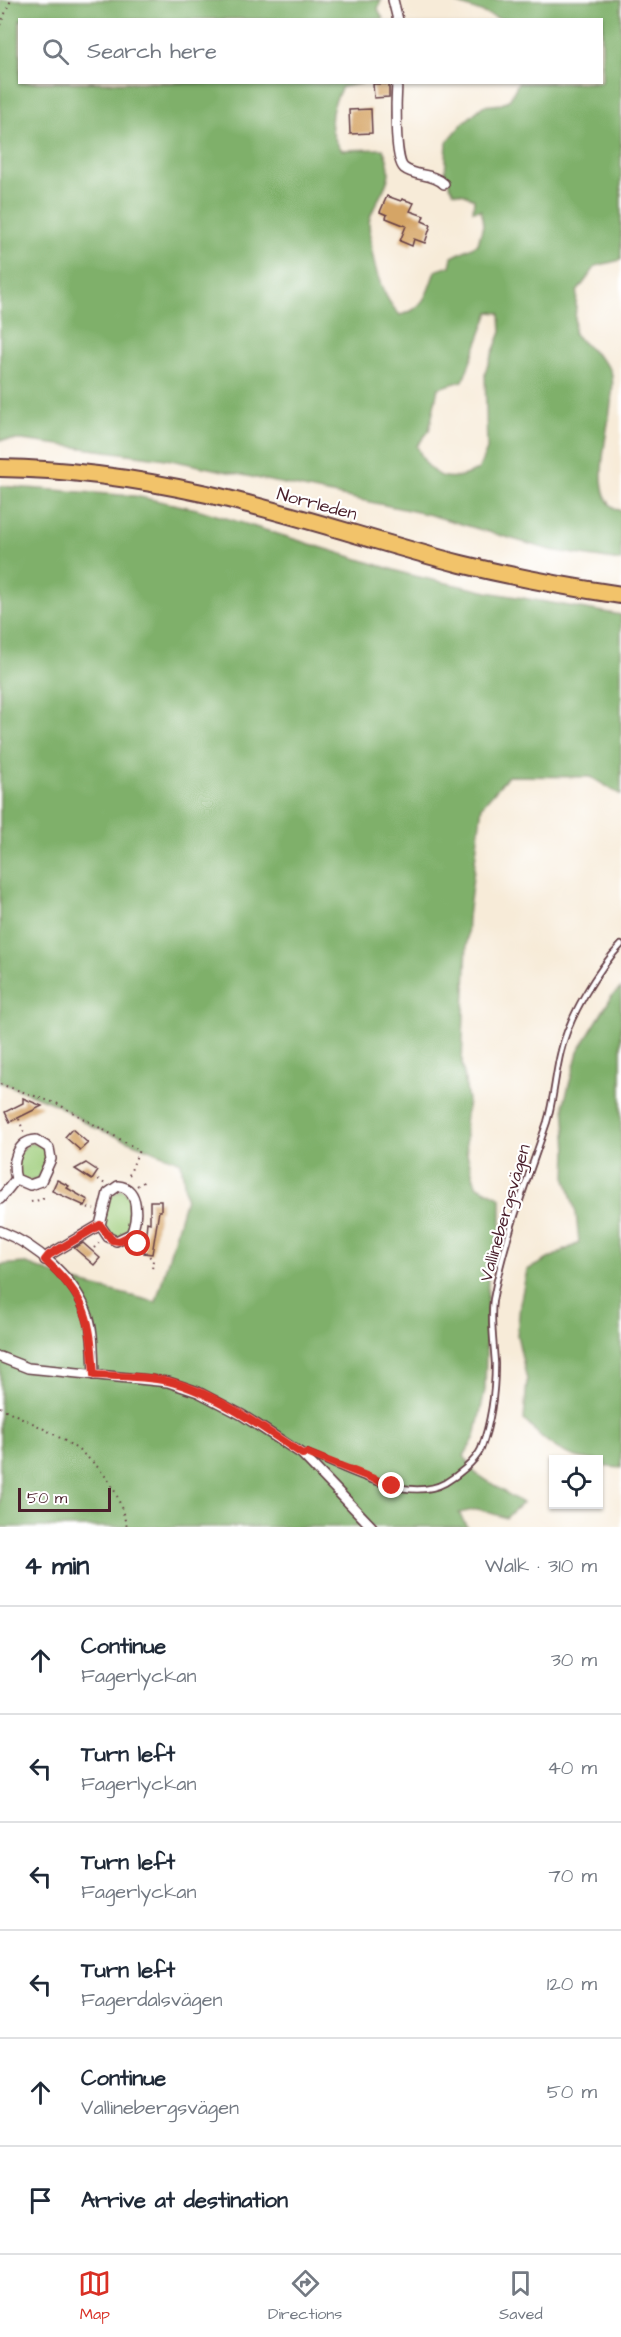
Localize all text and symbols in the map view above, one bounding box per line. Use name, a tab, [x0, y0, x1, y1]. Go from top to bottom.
search box	[18, 18, 603, 84]
icon: search	[39, 35, 72, 68]
text: Search here	[87, 36, 217, 67]
street label: Norrleden	[274, 481, 360, 527]
street label: Vallinebergsvägen	[473, 1141, 538, 1285]
route start	[124, 1230, 150, 1256]
map controls	[549, 1455, 603, 1509]
button: locate	[549, 1455, 603, 1509]
route end	[378, 1472, 404, 1498]
scale bar	[18, 1485, 111, 1512]
text: 50 m	[27, 1487, 67, 1509]
text: 4 min	[24, 1548, 89, 1584]
text: Walk · 310 m	[485, 1552, 597, 1580]
text: Continue	[81, 1631, 166, 1662]
icon: ahead	[24, 1644, 57, 1677]
text: 30 m	[551, 1646, 597, 1674]
text: Fagerlyckan	[81, 1662, 196, 1690]
text: Turn left	[81, 1739, 175, 1770]
icon: left	[24, 1752, 57, 1785]
text: 40 m	[547, 1754, 597, 1782]
text: Fagerlyckan	[81, 1770, 196, 1798]
text: Turn left	[81, 1847, 175, 1878]
icon: left	[24, 1860, 57, 1893]
text: 70 m	[549, 1862, 597, 1890]
text: Fagerlyckan	[81, 1878, 196, 1906]
text: Turn left	[81, 1955, 175, 1986]
icon: left	[24, 1968, 57, 2001]
text: 120 m	[547, 1970, 597, 1998]
text: Fagerdalsvägen	[81, 1986, 222, 2014]
text: Continue	[81, 2063, 166, 2094]
icon: ahead	[24, 2076, 57, 2109]
text: 50 m	[547, 2078, 597, 2106]
text: Vallinebergsvägen	[81, 2094, 239, 2122]
icon: arrive	[24, 2184, 57, 2217]
text: Arrive at destination	[81, 2185, 288, 2216]
tab: Map	[78, 2267, 111, 2325]
tab: Directions	[268, 2267, 342, 2325]
tab: Saved	[499, 2267, 543, 2325]

